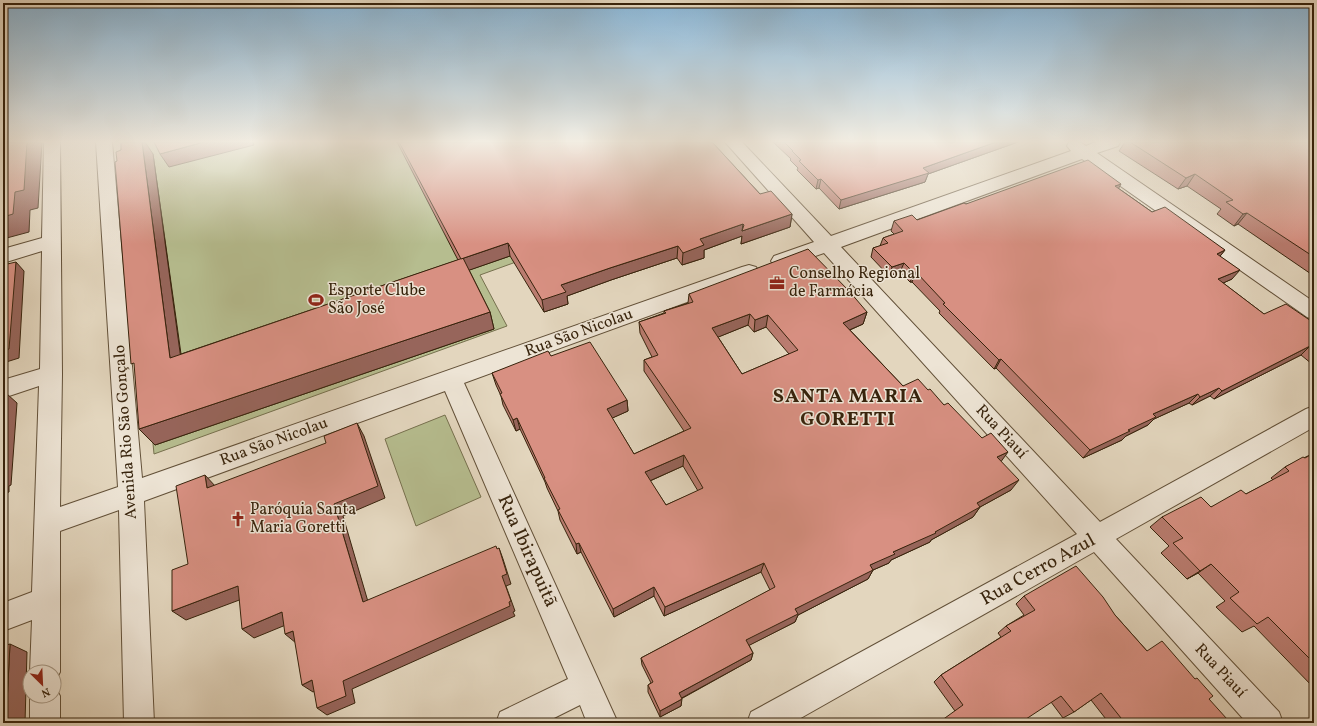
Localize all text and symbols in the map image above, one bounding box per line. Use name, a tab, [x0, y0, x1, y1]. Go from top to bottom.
place label: Conselho Regional de Farmácia	[789, 263, 920, 303]
office icon: Conselho Regional de Farmácia	[768, 274, 786, 292]
place label: Esporte Clube São José	[328, 280, 426, 320]
sports icon: Esporte Clube São José	[307, 291, 325, 309]
street label: Rua São Nicolau	[522, 303, 636, 363]
street label: Avenida Rio São Gonçalo	[109, 344, 143, 520]
district label: SANTA MARIA GORETTI	[773, 383, 923, 434]
street label: Rua Piauí	[970, 400, 1032, 464]
street label: Rua São Nicolau	[217, 412, 331, 472]
street label: Rua Ibirapuitã	[491, 491, 563, 611]
place label: Paróquia Santa Maria Goretti	[250, 499, 356, 539]
church icon: Paróquia Santa Maria Goretti	[229, 510, 247, 528]
street label: Rua Cerro Azul	[976, 528, 1100, 612]
street label: Rua Piauí	[1189, 639, 1251, 703]
north arrow	[22, 664, 62, 704]
text: N	[39, 683, 52, 700]

